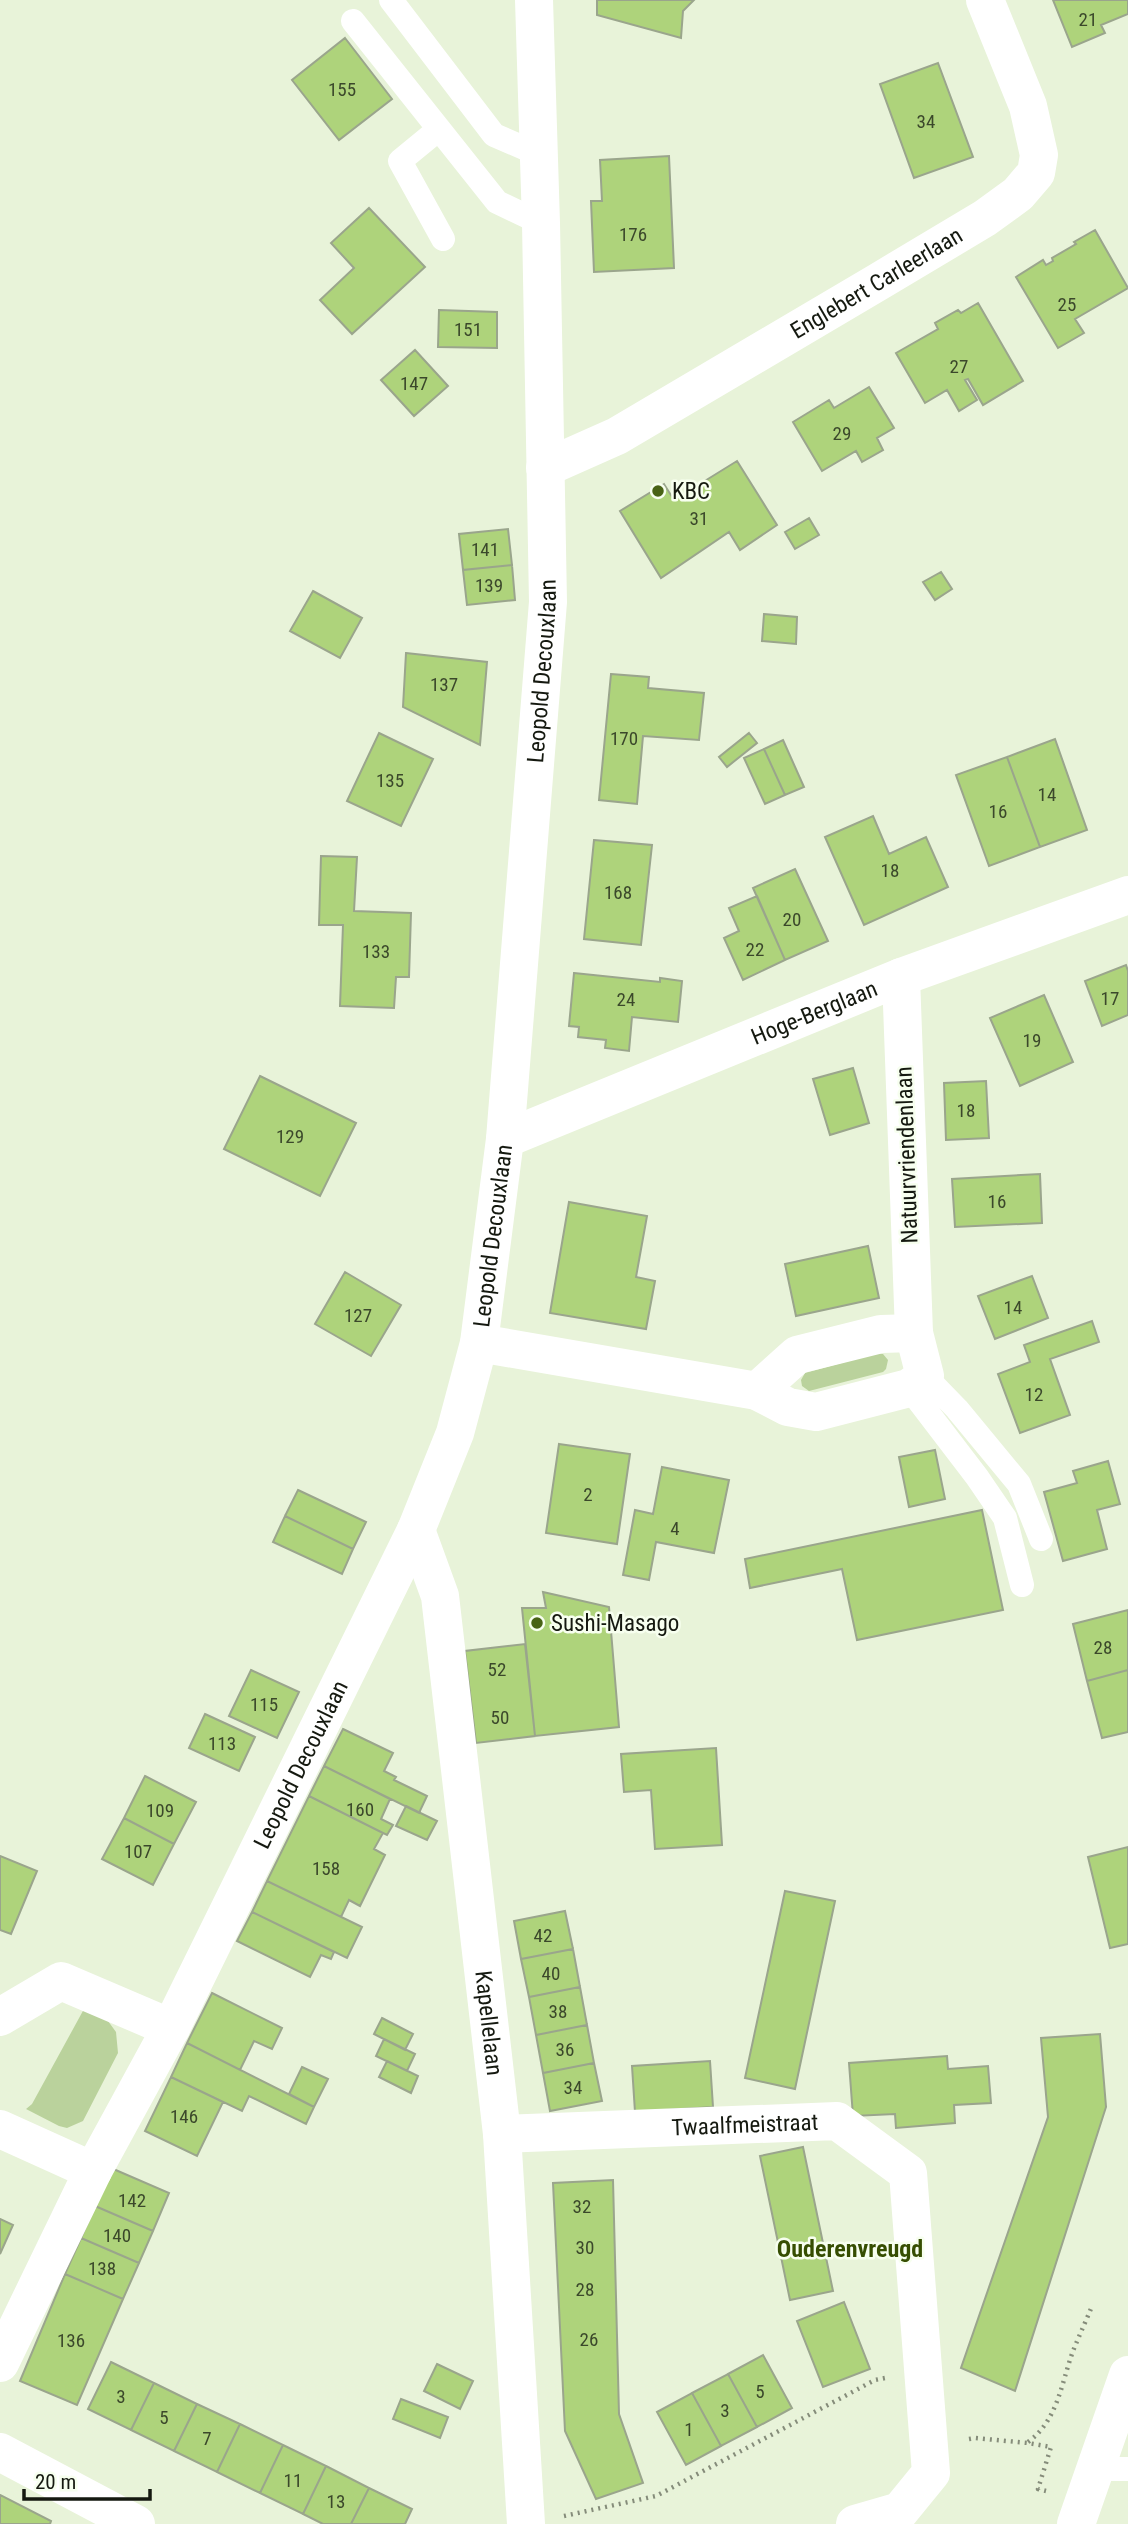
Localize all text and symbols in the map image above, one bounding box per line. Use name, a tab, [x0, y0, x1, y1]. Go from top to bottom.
house number: 21	[1079, 8, 1097, 31]
house number: 155	[328, 78, 356, 101]
house number: 34	[917, 110, 935, 133]
street label: Englebert Carleerlaan	[785, 221, 967, 344]
house number: 176	[619, 223, 647, 246]
house number: 25	[1058, 293, 1076, 316]
house number: 151	[454, 318, 482, 341]
house number: 27	[950, 355, 968, 378]
house number: 147	[400, 372, 428, 395]
house number: 29	[833, 422, 851, 445]
place label: KBC	[672, 478, 710, 505]
marker: KBC	[650, 483, 666, 499]
house number: 31	[690, 507, 708, 530]
house number: 141	[471, 538, 499, 561]
house number: 139	[475, 574, 503, 597]
street label: Leopold Decouxlaan	[522, 579, 561, 764]
house number: 137	[430, 673, 458, 696]
house number: 170	[610, 727, 638, 750]
house number: 135	[376, 769, 404, 792]
house number: 14	[1038, 783, 1056, 806]
house number: 16	[989, 800, 1007, 823]
house number: 18	[881, 859, 899, 882]
house number: 168	[604, 881, 632, 904]
house number: 20	[783, 908, 801, 931]
house number: 22	[746, 938, 764, 961]
house number: 133	[362, 940, 390, 963]
street label: Hoge-Berglaan	[747, 975, 881, 1050]
house number: 17	[1101, 987, 1119, 1010]
house number: 24	[617, 988, 635, 1011]
house number: 19	[1023, 1029, 1041, 1052]
street label: Natuurvriendenlaan	[890, 1066, 924, 1244]
house number: 18	[957, 1099, 975, 1122]
house number: 129	[276, 1125, 304, 1148]
street label: Leopold Decouxlaan	[468, 1143, 518, 1329]
house number: 16	[988, 1190, 1006, 1213]
house number: 14	[1004, 1296, 1022, 1319]
house number: 127	[344, 1304, 372, 1327]
house number: 12	[1025, 1383, 1043, 1406]
house number: 2	[583, 1483, 593, 1506]
house number: 4	[670, 1517, 680, 1540]
place label: Sushi-Masago	[551, 1610, 679, 1637]
marker: Sushi-Masago	[529, 1615, 545, 1631]
house number: 28	[1094, 1636, 1112, 1659]
house number: 52	[488, 1658, 506, 1681]
street label: Leopold Decouxlaan	[248, 1676, 353, 1853]
house number: 115	[250, 1693, 278, 1716]
house number: 50	[491, 1706, 509, 1729]
house number: 113	[208, 1732, 236, 1755]
house number: 160	[346, 1798, 374, 1821]
house number: 109	[146, 1799, 174, 1822]
house number: 107	[124, 1840, 152, 1863]
house number: 158	[312, 1857, 340, 1880]
house number: 42	[534, 1924, 552, 1947]
house number: 40	[542, 1962, 560, 1985]
street label: Kapellelaan	[470, 1969, 509, 2077]
house number: 38	[549, 2000, 567, 2023]
house number: 36	[556, 2038, 574, 2061]
house number: 34	[564, 2076, 582, 2099]
house number: 146	[170, 2105, 198, 2128]
street label: Twaalfmeistraat	[671, 2108, 819, 2141]
house number: 142	[118, 2189, 146, 2212]
house number: 32	[573, 2195, 591, 2218]
house number: 140	[103, 2224, 131, 2247]
district label: Ouderenvreugd	[777, 2235, 923, 2263]
house number: 30	[576, 2236, 594, 2259]
house number: 138	[88, 2257, 116, 2280]
house number: 28	[576, 2278, 594, 2301]
house number: 26	[580, 2328, 598, 2351]
house number: 136	[57, 2329, 85, 2352]
house number: 5	[755, 2380, 765, 2403]
house number: 3	[116, 2385, 126, 2408]
house number: 3	[720, 2399, 730, 2422]
house number: 5	[159, 2406, 169, 2429]
house number: 1	[684, 2418, 694, 2441]
house number: 7	[202, 2427, 212, 2450]
scale bar	[24, 2458, 150, 2502]
house number: 11	[284, 2469, 302, 2492]
text: 20 m	[35, 2470, 76, 2494]
house number: 13	[327, 2490, 345, 2513]

